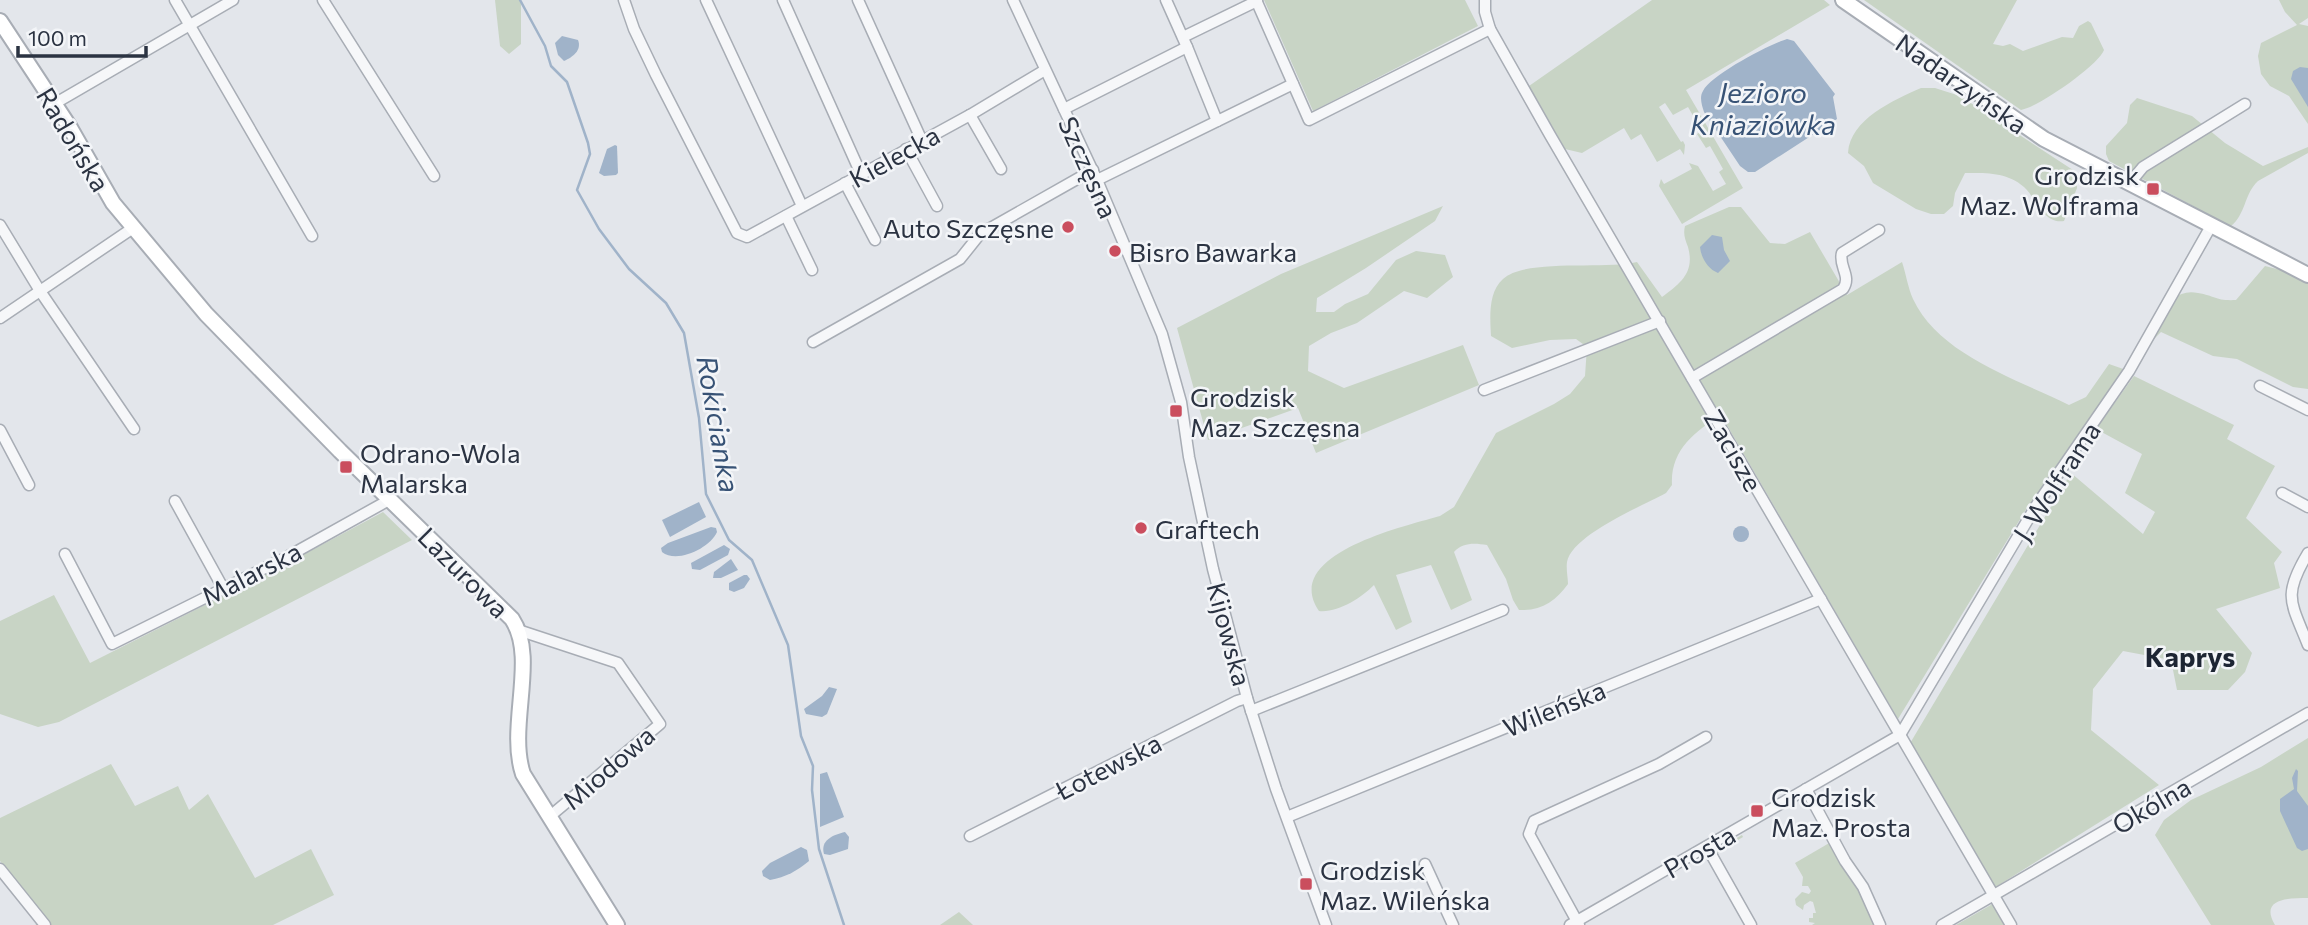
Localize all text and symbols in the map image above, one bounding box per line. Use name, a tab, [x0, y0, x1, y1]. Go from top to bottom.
scale bar	[18, 14, 145, 58]
text: 100 m	[28, 25, 87, 50]
street label: Nadarzyńska	[1890, 26, 2034, 140]
water label: Jezioro Kniaziówka	[1690, 75, 1836, 141]
street label: Radońska	[31, 81, 117, 197]
street label: Szczęsna	[1053, 111, 1125, 223]
street label: Kielecka	[843, 119, 945, 193]
place label: Grodzisk Maz. Wolframa	[1960, 159, 2139, 220]
marker: Grodzisk Maz. Wolframa	[2145, 181, 2161, 197]
place label: Auto Szczęsne	[883, 212, 1054, 243]
marker: Auto Szczęsne	[1060, 219, 1076, 235]
place label: Bisro Bawarka	[1129, 236, 1297, 267]
marker: Bisro Bawarka	[1107, 243, 1123, 259]
water label: Rokicianka	[690, 353, 748, 495]
place label: Grodzisk Maz. Szczęsna	[1190, 381, 1360, 442]
marker: Grodzisk Maz. Szczęsna	[1168, 403, 1184, 419]
street label: Zacisze	[1698, 404, 1770, 496]
street label: J. Wolframa	[2006, 416, 2106, 546]
place label: Odrano-Wola Malarska	[360, 437, 521, 498]
marker: Odrano-Wola Malarska	[338, 459, 354, 475]
place label: Graftech	[1155, 513, 1260, 544]
street label: Lazurowa	[412, 520, 516, 624]
marker: Graftech	[1133, 520, 1149, 536]
street label: Malarska	[196, 535, 306, 611]
street label: Kijowska	[1201, 579, 1259, 689]
district label: Kaprys	[2145, 639, 2235, 673]
street label: Wileńska	[1498, 673, 1610, 743]
street label: Miodowa	[556, 719, 660, 815]
street label: Łotewska	[1049, 726, 1166, 806]
street label: Okólna	[2106, 770, 2196, 840]
place label: Grodzisk Maz. Prosta	[1771, 781, 1911, 842]
marker: Grodzisk Maz. Prosta	[1749, 803, 1765, 819]
street label: Prosta	[1658, 818, 1740, 884]
place label: Grodzisk Maz. Wileńska	[1320, 854, 1490, 915]
marker: Grodzisk Maz. Wileńska	[1298, 876, 1314, 892]

